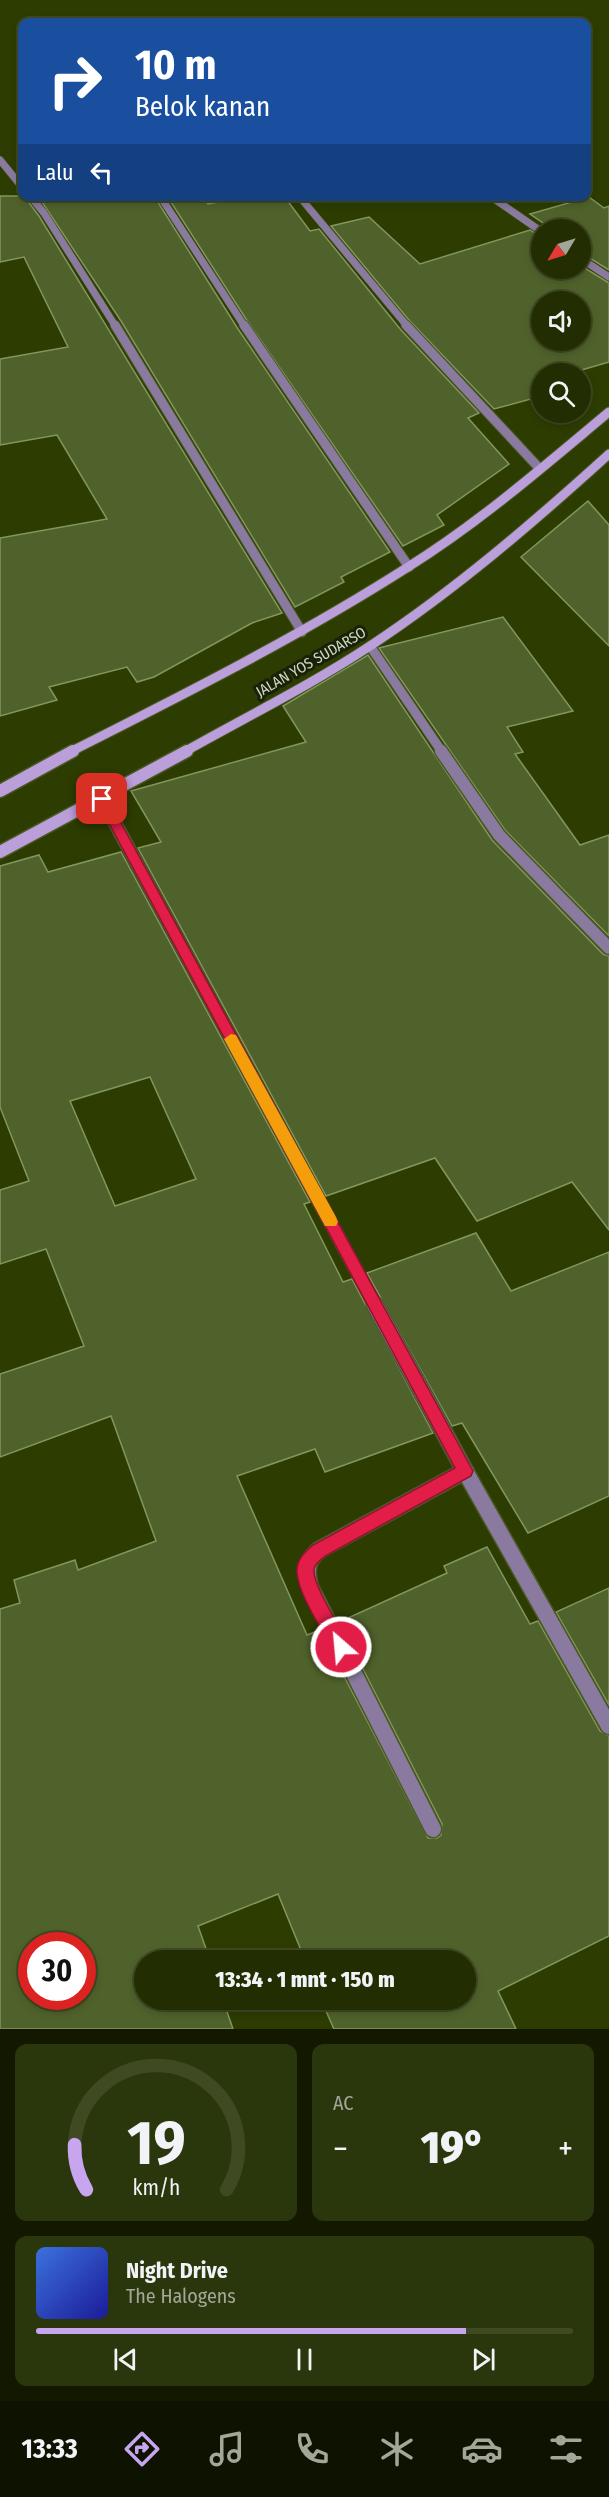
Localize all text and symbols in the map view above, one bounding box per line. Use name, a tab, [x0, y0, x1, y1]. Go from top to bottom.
text: 10 m	[135, 40, 216, 90]
icon: right	[36, 42, 114, 120]
text: Belok kanan	[135, 91, 270, 123]
icon: left	[85, 156, 118, 189]
text: Lalu	[36, 159, 73, 186]
north arrow	[531, 219, 591, 279]
map controls	[531, 219, 591, 423]
button: sound	[531, 291, 591, 351]
button: search	[531, 363, 591, 423]
street label: JALAN YOS SUDARSO	[253, 623, 369, 701]
pin	[76, 773, 127, 824]
icon: arrive	[85, 782, 118, 815]
position arrow	[309, 1615, 373, 1679]
speed limit sign: 30	[18, 1932, 96, 2010]
text: 13:34 · 1 mnt · 150 m	[215, 1966, 395, 1993]
text: AC	[333, 2091, 353, 2115]
text: 19	[127, 2106, 185, 2181]
text: 19°	[421, 2121, 485, 2175]
text: −	[333, 2129, 348, 2169]
text: +	[558, 2129, 573, 2169]
text: km/h	[132, 2175, 180, 2201]
text: Night Drive	[126, 2257, 228, 2284]
text: The Halogens	[126, 2284, 236, 2308]
icon: previous	[109, 2343, 142, 2376]
icon: pause	[288, 2343, 321, 2376]
icon: next	[467, 2343, 500, 2376]
icon: directions	[121, 2428, 163, 2470]
icon: music	[206, 2428, 248, 2470]
icon: phone	[291, 2428, 333, 2470]
icon: climate	[376, 2428, 418, 2470]
icon: car	[461, 2428, 503, 2470]
icon: filters	[545, 2428, 587, 2470]
text: 13:33	[21, 2433, 78, 2465]

